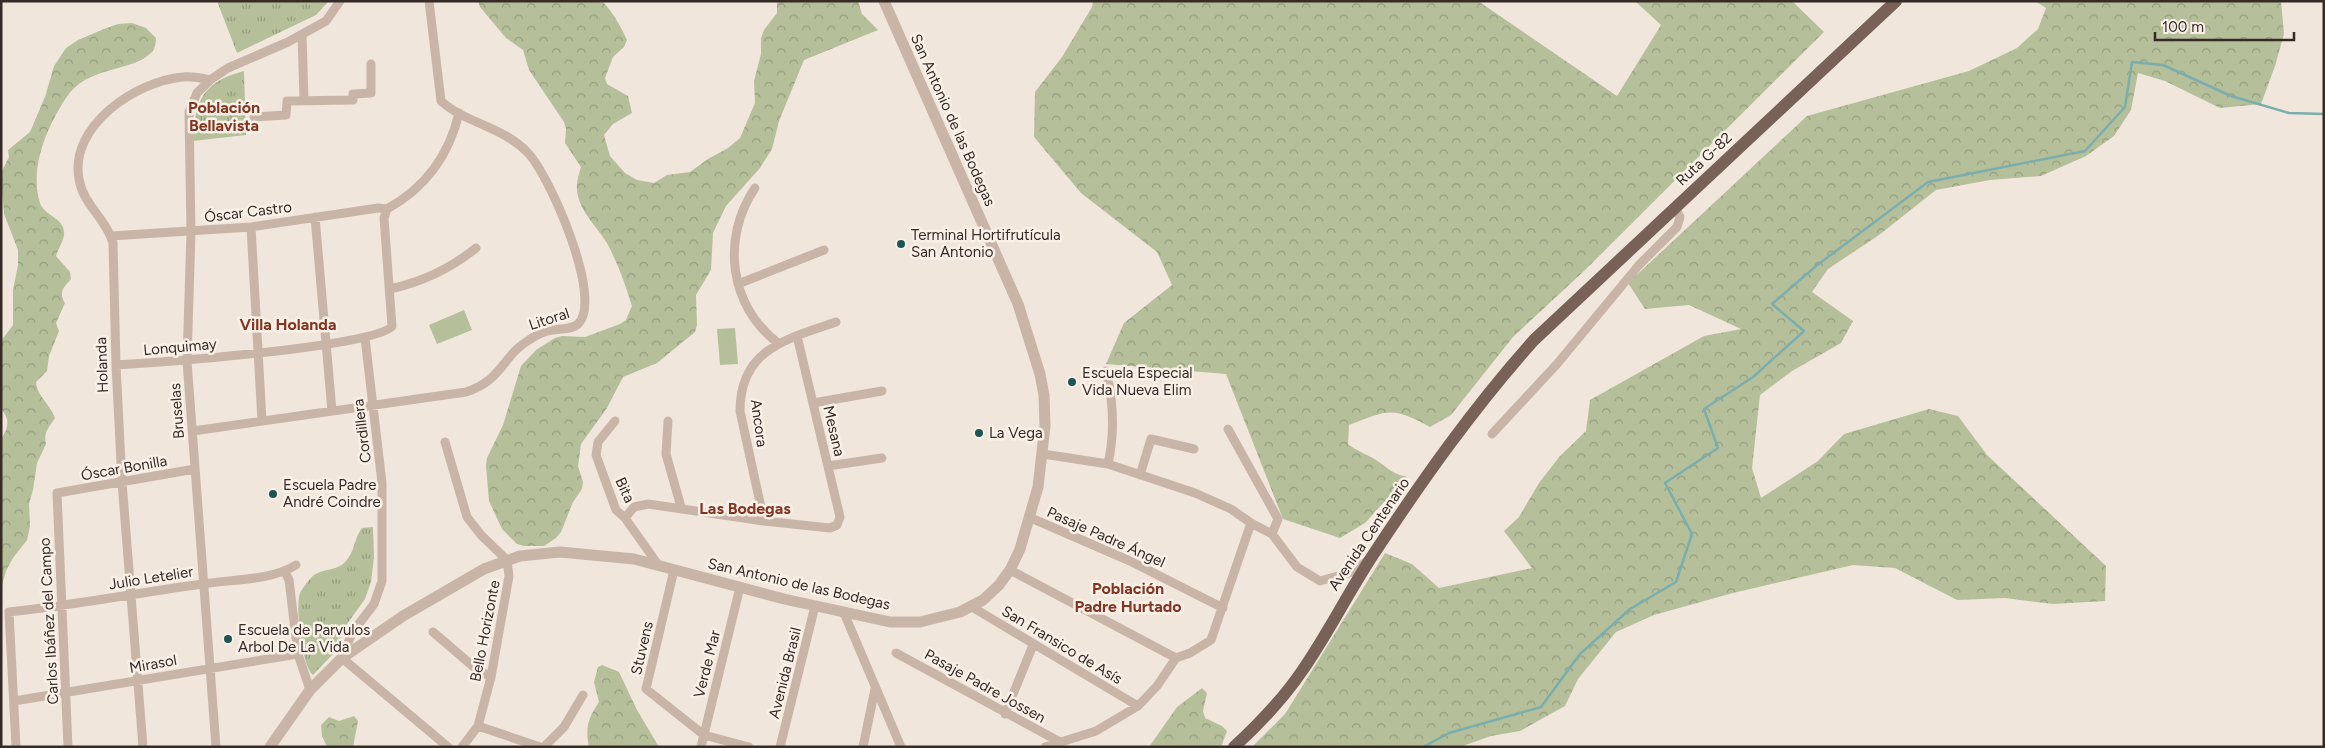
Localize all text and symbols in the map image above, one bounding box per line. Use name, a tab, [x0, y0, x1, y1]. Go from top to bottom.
scale bar	[2155, 10, 2294, 42]
text: 100 m	[2162, 18, 2204, 36]
street label: San Antonio de las Bodegas	[907, 31, 999, 209]
district label: Población Bellavista	[188, 98, 260, 135]
street label: Ruta G-82	[1672, 129, 1736, 189]
street label: Óscar Castro	[203, 198, 293, 226]
place label: Terminal Hortifrutícula San Antonio	[911, 226, 1061, 261]
marker: Terminal Hortifrutícula San Antonio	[895, 238, 907, 250]
street label: Litoral	[526, 304, 572, 334]
district label: Villa Holanda	[240, 315, 336, 334]
street label: Lonquimay	[143, 335, 218, 359]
street label: Holanda	[92, 337, 112, 393]
place label: Escuela Especial Vida Nueva Elim	[1082, 364, 1193, 399]
marker: Escuela Especial Vida Nueva Elim	[1066, 376, 1078, 388]
street label: Bruselas	[166, 383, 188, 439]
street label: Cordillera	[349, 398, 375, 464]
street label: Ancora	[747, 398, 771, 448]
street label: Mesana	[819, 404, 849, 458]
place label: La Vega	[989, 424, 1043, 442]
marker: La Vega	[973, 427, 985, 439]
street label: Óscar Bonilla	[80, 452, 168, 484]
street label: Bita	[611, 474, 639, 506]
street label: Avenida Centenario	[1325, 474, 1414, 594]
place label: Escuela Padre André Coindre	[283, 476, 381, 511]
marker: Escuela Padre André Coindre	[267, 488, 279, 500]
district label: Las Bodegas	[699, 499, 791, 518]
street label: Pasaje Padre Ángel	[1044, 503, 1168, 571]
street label: Carlos Ibáñez del Campo	[36, 537, 62, 705]
street label: San Antonio de las Bodegas	[706, 554, 892, 614]
street label: Julio Letelier	[108, 562, 194, 594]
street label: Bello Horizonte	[466, 579, 504, 683]
district label: Población Padre Hurtado	[1074, 579, 1182, 616]
street label: San Fransico de Asís	[999, 602, 1125, 688]
street label: Stuvens	[627, 619, 657, 677]
place label: Escuela de Parvulos Arbol De La Vida	[238, 621, 370, 656]
street label: Avenida Brasil	[765, 625, 805, 721]
street label: Verde Mar	[690, 628, 724, 700]
marker: Escuela de Parvulos Arbol De La Vida	[222, 633, 234, 645]
street label: Pasaje Padre Jossen	[921, 645, 1049, 727]
street label: Mirasol	[128, 651, 178, 677]

